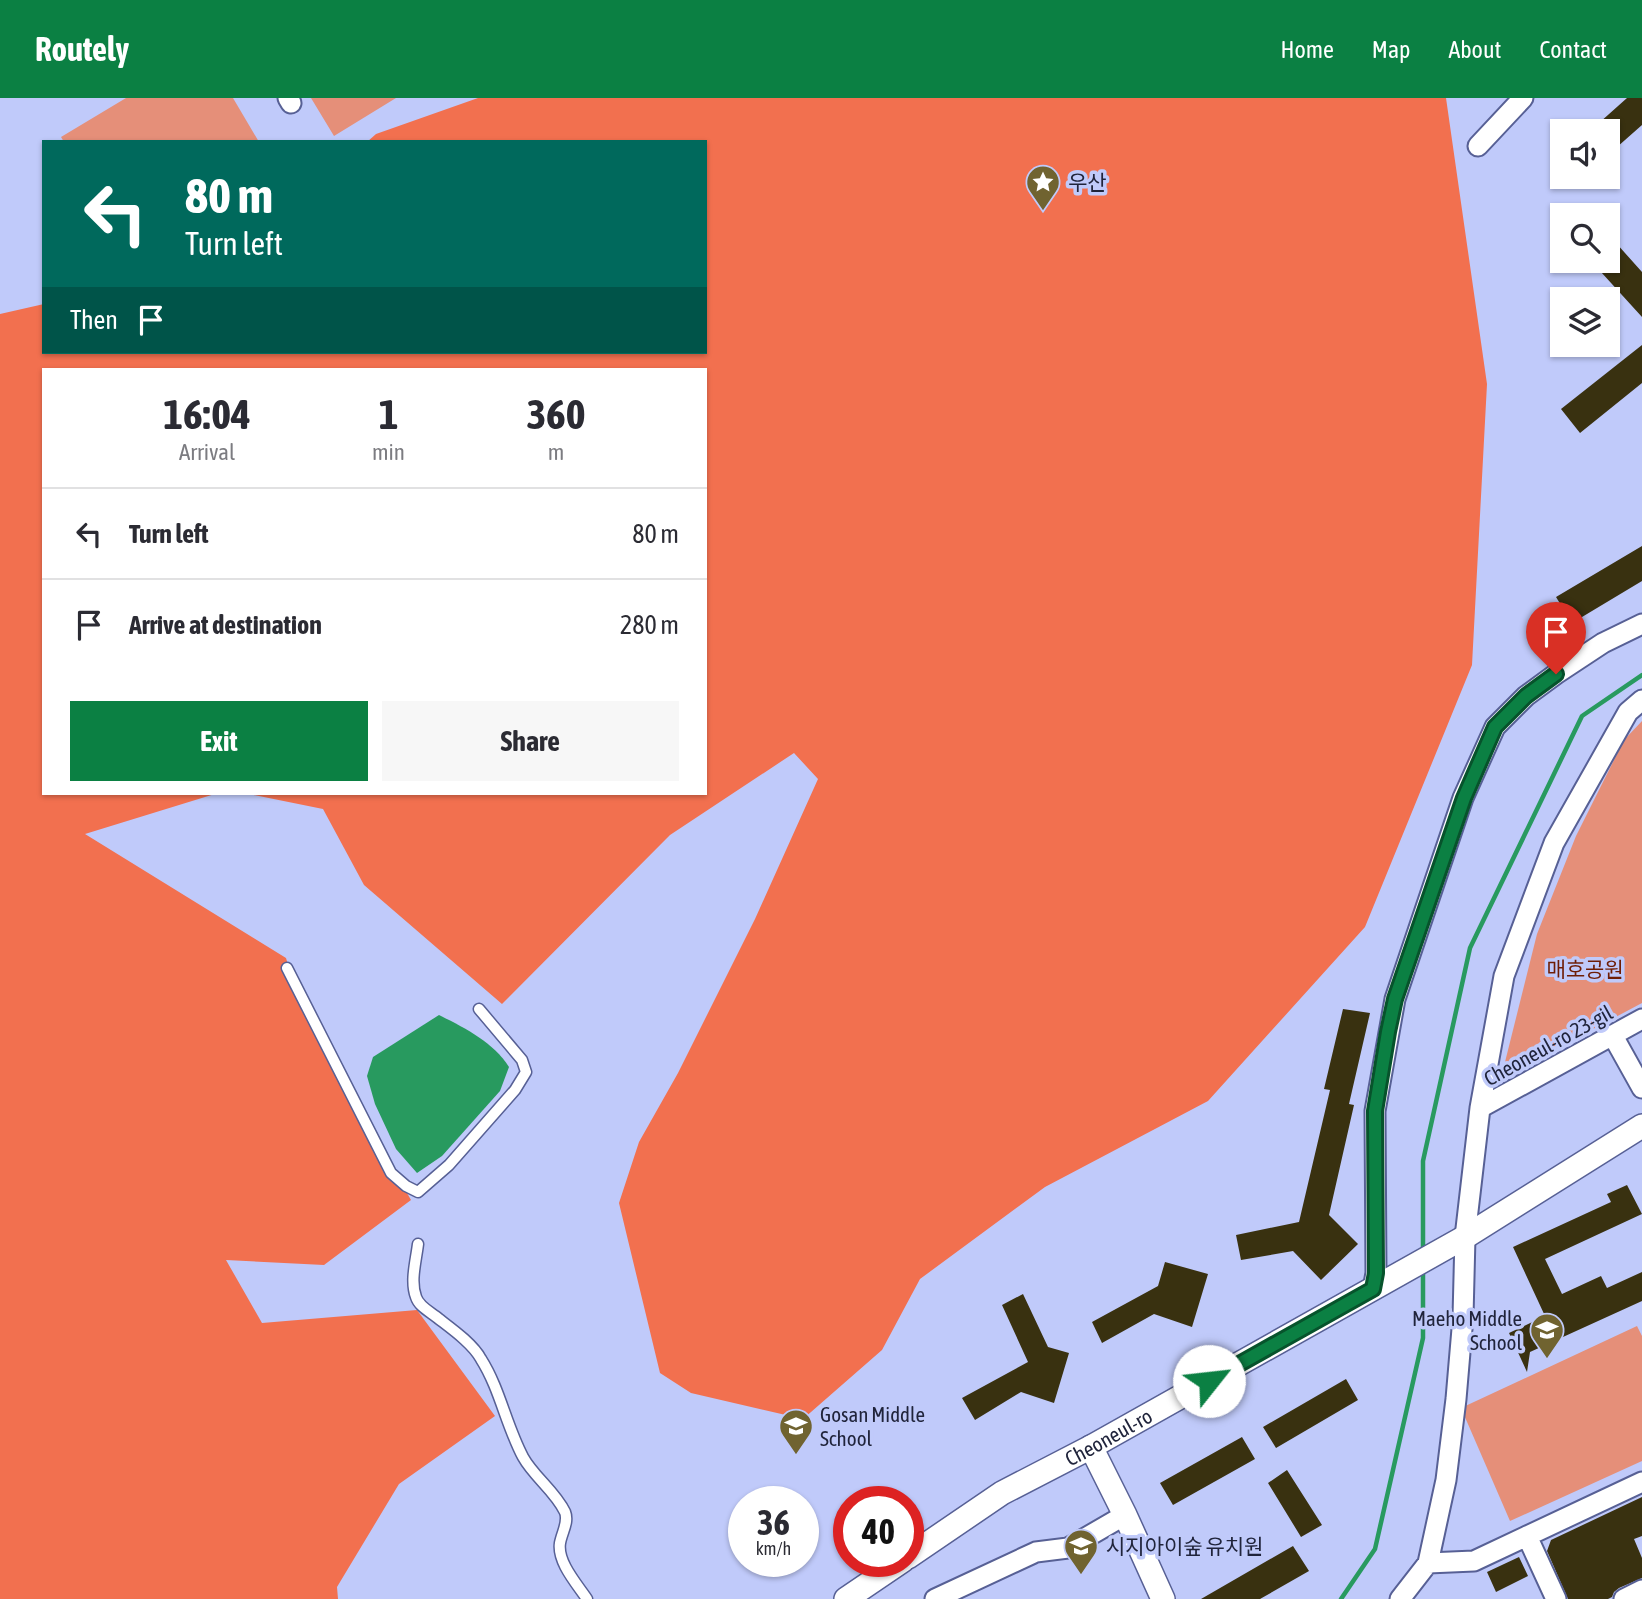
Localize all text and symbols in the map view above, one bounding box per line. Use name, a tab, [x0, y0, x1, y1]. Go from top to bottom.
text: Routely	[35, 30, 129, 68]
text: Home	[1280, 36, 1334, 63]
text: Map	[1372, 36, 1410, 63]
text: About	[1448, 36, 1501, 63]
text: Contact	[1539, 36, 1607, 63]
map controls	[1550, 119, 1620, 357]
button: sound	[1550, 119, 1620, 189]
place icon: 우산	[1024, 163, 1062, 212]
text: 80 m	[185, 167, 273, 223]
icon: left	[70, 168, 161, 259]
place label: 우산	[1068, 170, 1107, 194]
button: search	[1550, 203, 1620, 273]
text: Turn left	[185, 225, 283, 262]
button: layers	[1550, 287, 1620, 357]
icon: arrive	[132, 301, 170, 339]
text: Then	[70, 305, 118, 335]
text: 16:04	[163, 390, 251, 438]
text: 1	[379, 390, 398, 438]
text: 360	[526, 390, 586, 438]
text: Arrival	[179, 439, 235, 465]
text: min	[372, 439, 405, 465]
text: m	[548, 439, 564, 465]
icon: left	[70, 515, 108, 553]
text: Turn left	[129, 519, 209, 549]
text: 80 m	[632, 519, 679, 549]
pin	[1526, 602, 1586, 674]
icon: arrive	[70, 606, 108, 644]
text: Arrive at destination	[129, 610, 322, 640]
text: 280 m	[620, 610, 679, 640]
icon: arrive	[1537, 613, 1575, 651]
button: Exit	[70, 701, 368, 781]
button: Share	[382, 701, 679, 781]
park label: 매호공원	[1546, 957, 1624, 981]
street label: Cheoneul-ro 23-gil	[1480, 1000, 1617, 1090]
place label: Maeho Middle School	[1412, 1306, 1522, 1354]
school or university icon: Maeho Middle School	[1528, 1311, 1566, 1360]
position arrow	[1172, 1344, 1246, 1418]
place label: Gosan Middle School	[820, 1402, 925, 1450]
street label: Cheoneul-ro	[1061, 1403, 1156, 1470]
school or university icon: Gosan Middle School	[777, 1407, 815, 1456]
speed limit sign: 40	[833, 1486, 924, 1577]
text: 36	[757, 1502, 790, 1542]
school or university icon: 시지아이숲 유치원	[1062, 1527, 1100, 1576]
place label: 시지아이숲 유치원	[1106, 1534, 1263, 1558]
text: km/h	[756, 1538, 791, 1559]

